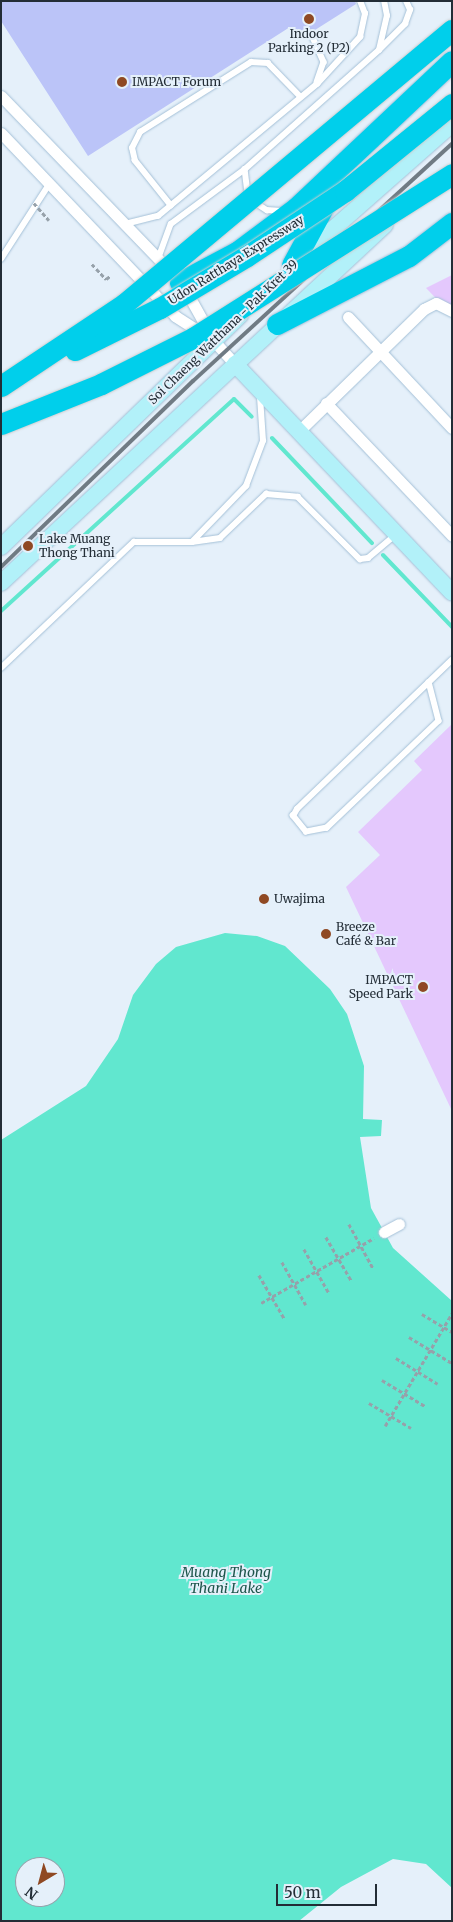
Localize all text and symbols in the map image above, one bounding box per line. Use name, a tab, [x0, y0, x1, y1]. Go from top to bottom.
marker: Indoor Parking 2 (P2)	[303, 13, 315, 25]
place label: Indoor Parking 2 (P2)	[268, 27, 350, 55]
place label: IMPACT Forum	[132, 75, 221, 89]
marker: IMPACT Forum	[116, 76, 128, 88]
street label: Udon Ratthaya Expressway	[166, 212, 306, 308]
street label: Soi Chaeng Watthana - Pak Kret 39	[145, 257, 301, 407]
place label: Lake Muang Thong Thani	[39, 532, 115, 560]
marker: Lake Muang Thong Thani	[21, 539, 35, 553]
place label: Uwajima	[274, 892, 325, 906]
marker: Uwajima	[258, 893, 270, 905]
place label: Breeze Café & Bar	[336, 920, 396, 948]
marker: Breeze Café & Bar	[320, 928, 332, 940]
place label: IMPACT Speed Park	[349, 973, 413, 1001]
marker: IMPACT Speed Park	[417, 981, 429, 993]
water label: Muang Thong Thani Lake	[181, 1564, 271, 1596]
north arrow	[15, 1857, 65, 1907]
scale bar	[278, 1874, 379, 1906]
text: N	[22, 1883, 41, 1904]
text: 50 m	[284, 1883, 321, 1902]

